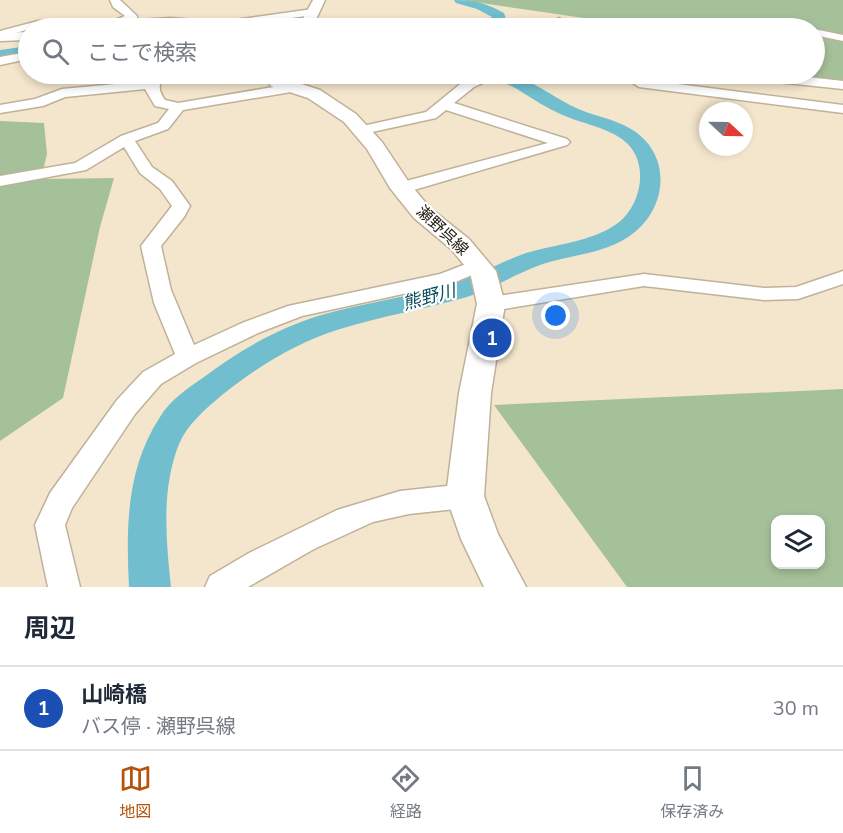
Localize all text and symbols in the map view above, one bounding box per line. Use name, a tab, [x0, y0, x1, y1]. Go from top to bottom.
search box	[18, 18, 825, 84]
icon: search	[39, 35, 72, 68]
text: ここで検索	[87, 38, 197, 68]
north arrow	[699, 102, 753, 156]
street label: 瀬野呉線	[411, 201, 473, 261]
water label: 熊野川	[400, 278, 460, 316]
your location	[541, 301, 570, 330]
pin: 1	[472, 316, 512, 360]
map controls	[771, 515, 825, 569]
button: layers	[771, 515, 825, 569]
text: 周辺	[24, 611, 76, 646]
text: 山崎橋	[81, 680, 147, 710]
text: 1	[38, 695, 50, 722]
text: 30 m	[773, 695, 819, 722]
text: バス停 · 瀬野呉線	[81, 713, 236, 740]
tab: 地図	[119, 762, 152, 823]
tab: 経路	[389, 762, 422, 823]
tab: 保存済み	[660, 762, 724, 823]

